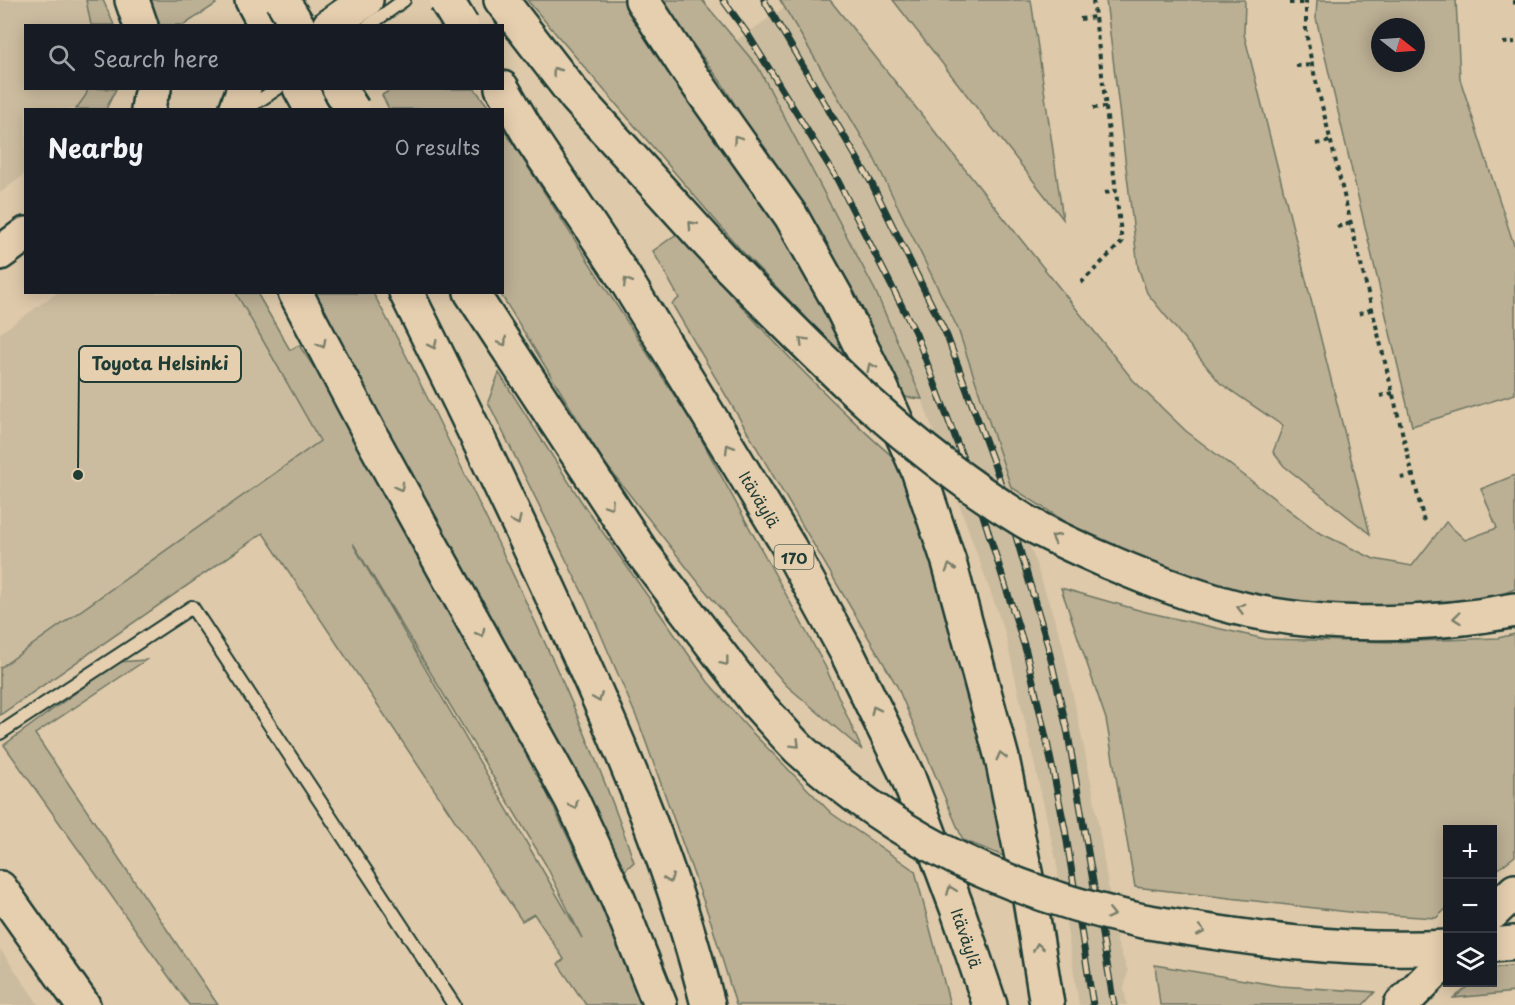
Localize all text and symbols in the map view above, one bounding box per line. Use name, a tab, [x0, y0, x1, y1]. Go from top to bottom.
north arrow	[1371, 18, 1425, 72]
search box	[24, 24, 504, 90]
icon: search	[45, 41, 78, 74]
text: Search here	[93, 41, 219, 74]
one-way arrow	[552, 66, 563, 77]
text: Nearby	[48, 128, 143, 167]
text: 0 results	[395, 132, 480, 162]
one-way arrow	[733, 135, 744, 146]
one-way arrow	[688, 221, 699, 232]
one-way arrow	[623, 278, 635, 288]
one-way arrow	[496, 335, 507, 346]
one-way arrow	[315, 338, 327, 349]
one-way arrow	[425, 338, 437, 349]
one-way arrow	[799, 338, 810, 348]
callout: Toyota Helsinki	[79, 346, 241, 382]
text: Toyota Helsinki	[91, 349, 229, 376]
one-way arrow	[867, 362, 878, 373]
one-way arrow	[725, 444, 737, 454]
street label: Itäväylä	[734, 466, 786, 532]
one-way arrow	[393, 481, 404, 491]
one-way arrow	[603, 498, 614, 509]
one-way arrow	[509, 514, 521, 525]
one-way arrow	[1051, 534, 1062, 545]
road number: 170	[774, 545, 814, 569]
one-way arrow	[945, 563, 957, 573]
one-way arrow	[1236, 602, 1246, 615]
one-way arrow	[1453, 611, 1462, 623]
one-way arrow	[474, 627, 485, 637]
one-way arrow	[717, 655, 728, 666]
one-way arrow	[591, 692, 603, 703]
one-way arrow	[871, 706, 882, 717]
one-way arrow	[788, 737, 799, 748]
one-way arrow	[995, 751, 1008, 761]
one-way arrow	[566, 798, 578, 809]
map controls	[1443, 825, 1497, 987]
button: +	[1443, 825, 1497, 879]
one-way arrow	[662, 874, 675, 884]
button: −	[1443, 879, 1497, 933]
one-way arrow	[945, 885, 958, 896]
street label: Itäväylä	[946, 905, 988, 971]
one-way arrow	[1106, 907, 1116, 920]
one-way arrow	[1196, 924, 1206, 937]
button: layers	[1443, 933, 1497, 987]
one-way arrow	[1032, 943, 1044, 952]

